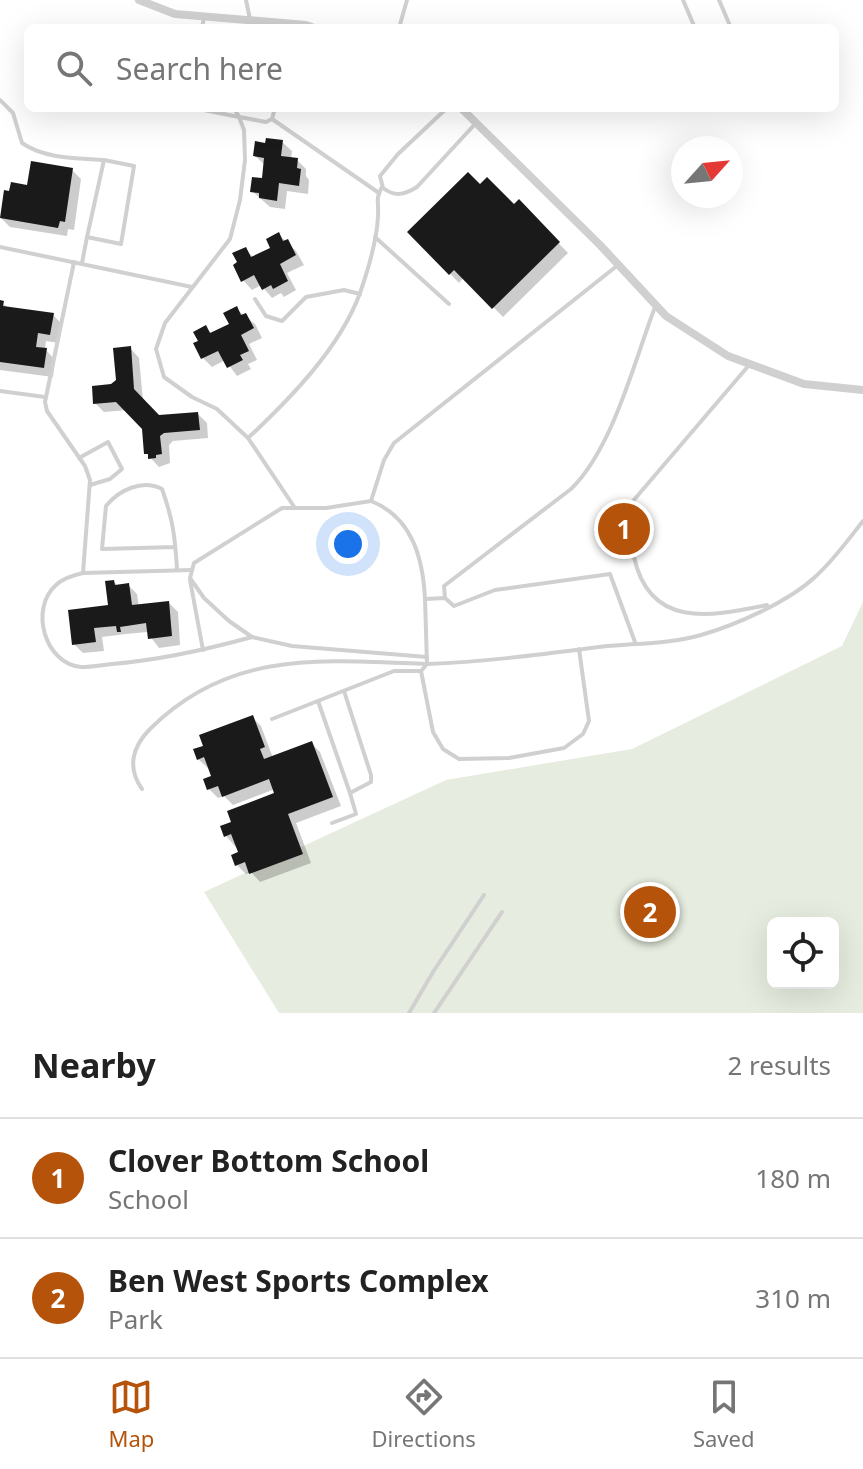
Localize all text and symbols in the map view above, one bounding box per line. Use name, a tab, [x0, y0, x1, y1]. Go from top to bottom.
search box	[24, 24, 839, 112]
icon: search	[52, 46, 96, 90]
text: Search here	[116, 48, 283, 89]
north arrow	[671, 136, 743, 208]
pin: 1	[598, 499, 650, 559]
your location	[328, 524, 368, 564]
pin: 2	[624, 882, 676, 942]
map controls	[767, 917, 839, 989]
button: locate	[767, 917, 839, 989]
text: Nearby	[32, 1042, 156, 1088]
text: 2 results	[727, 1047, 831, 1083]
text: Clover Bottom School	[108, 1140, 429, 1181]
text: 1	[51, 1160, 65, 1196]
text: 180 m	[755, 1160, 831, 1196]
text: School	[108, 1181, 189, 1217]
text: Ben West Sports Complex	[108, 1260, 489, 1301]
text: 2	[51, 1280, 65, 1316]
text: 310 m	[755, 1280, 831, 1316]
text: Park	[108, 1301, 163, 1337]
tab: Map	[109, 1375, 154, 1453]
tab: Directions	[371, 1375, 476, 1453]
tab: Saved	[693, 1375, 754, 1453]

